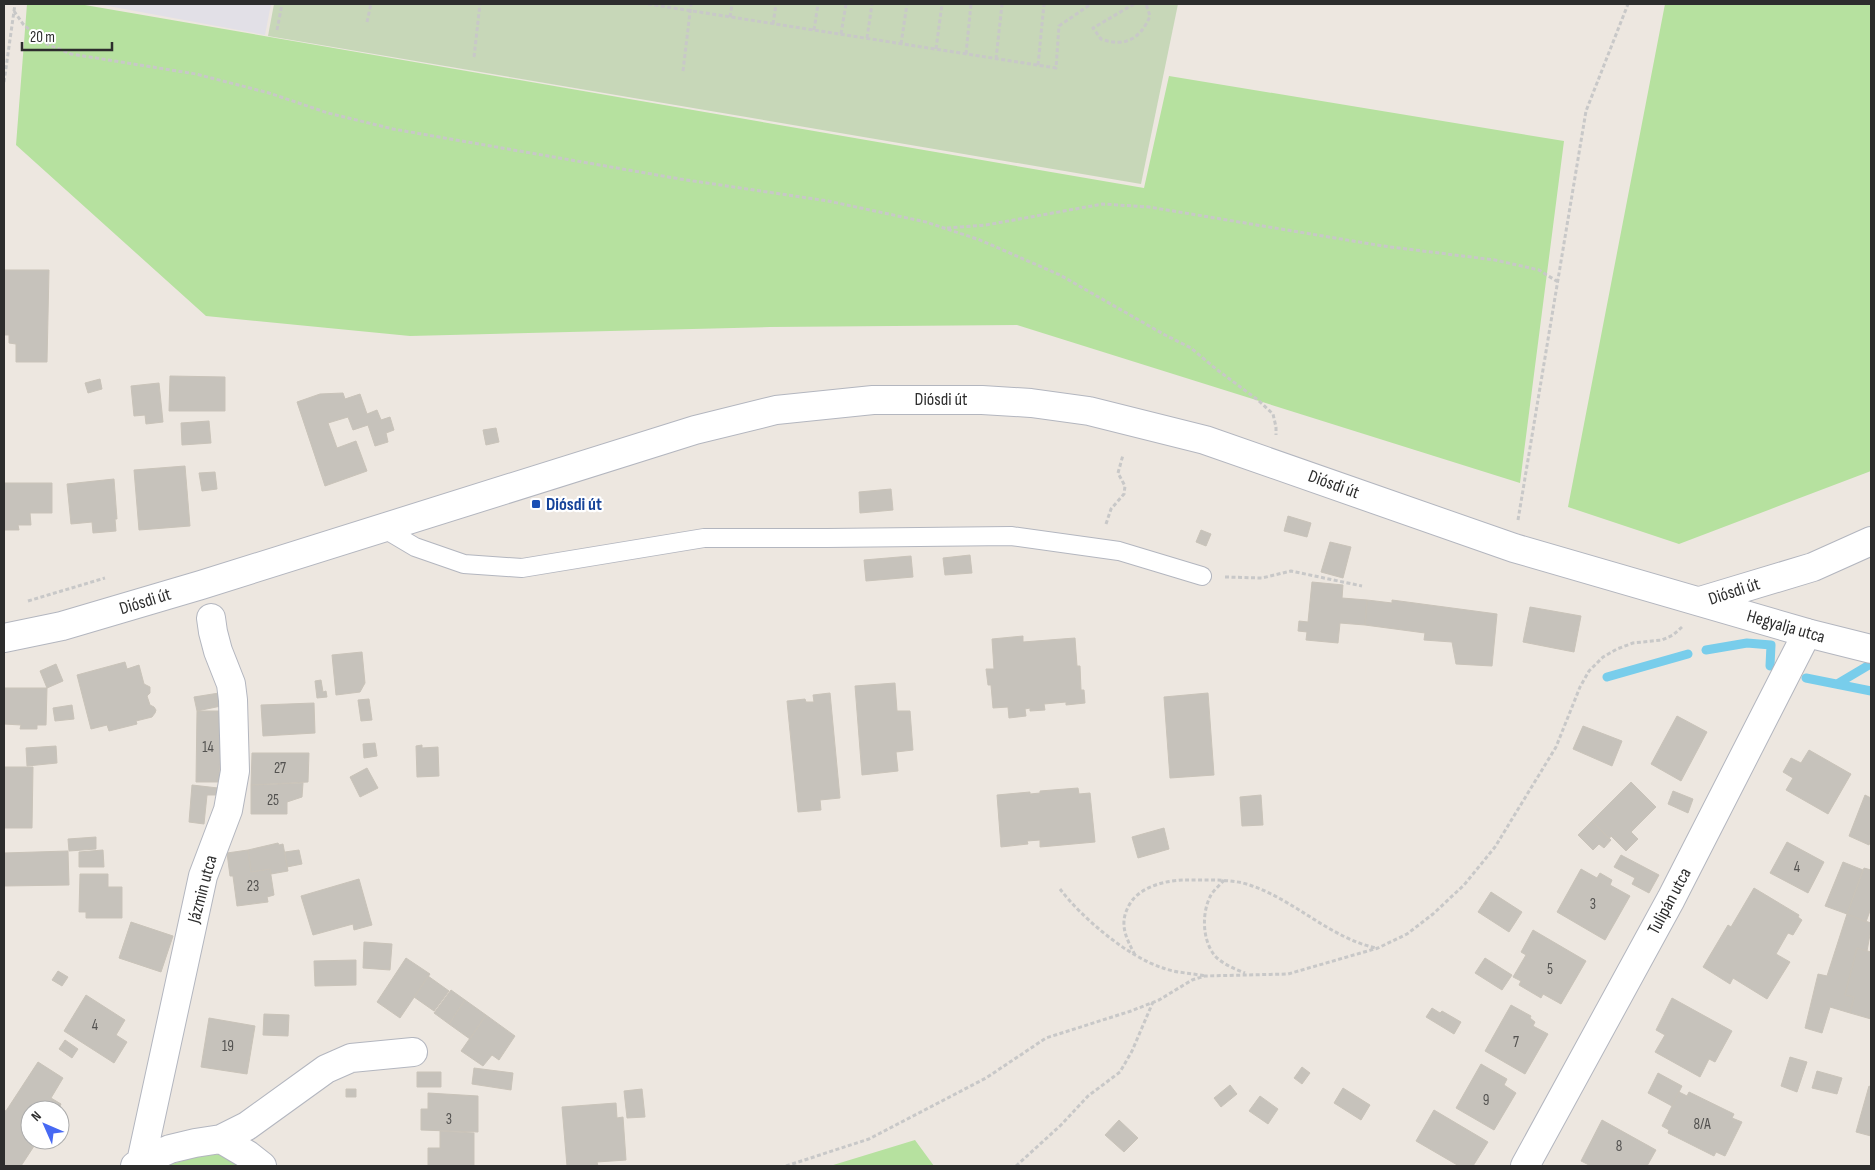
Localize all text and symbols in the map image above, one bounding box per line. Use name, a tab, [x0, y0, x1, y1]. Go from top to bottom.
scale bar	[22, 20, 112, 52]
text: 20 m	[30, 28, 55, 47]
street label: Diósdi út	[915, 389, 968, 410]
street label: Diósdi út	[1305, 466, 1363, 504]
place label: Diósdi út	[546, 494, 602, 515]
marker: Diósdi út	[530, 498, 542, 510]
street label: Diósdi út	[1706, 573, 1763, 610]
street label: Diósdi út	[117, 584, 174, 619]
street label: Hegyalja utca	[1744, 605, 1827, 648]
house number: 14	[202, 738, 214, 757]
house number: 27	[274, 759, 286, 778]
house number: 25	[267, 791, 279, 810]
street label: Jázmin utca	[183, 853, 222, 926]
house number: 4	[1794, 858, 1800, 877]
street label: Tulipán utca	[1643, 864, 1696, 938]
house number: 23	[247, 877, 259, 896]
house number: 3	[1590, 895, 1596, 914]
house number: 5	[1547, 960, 1553, 979]
house number: 4	[92, 1016, 98, 1035]
house number: 7	[1513, 1033, 1519, 1052]
house number: 19	[222, 1037, 234, 1056]
house number: 9	[1483, 1091, 1489, 1110]
north arrow	[20, 1100, 70, 1150]
text: N	[28, 1108, 45, 1125]
house number: 3	[446, 1110, 452, 1129]
house number: 8/A	[1693, 1115, 1711, 1134]
house number: 8	[1616, 1137, 1622, 1156]

